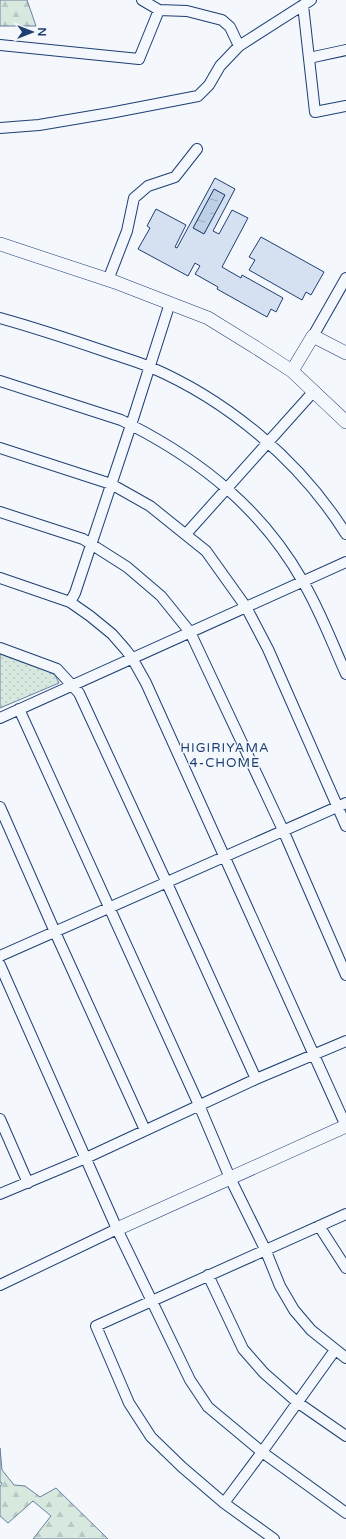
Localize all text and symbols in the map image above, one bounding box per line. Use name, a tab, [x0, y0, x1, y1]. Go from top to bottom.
north arrow	[12, 12, 52, 52]
text: N	[35, 28, 48, 36]
district label: HIGIRIYAMA 4-CHOME	[180, 740, 270, 771]

